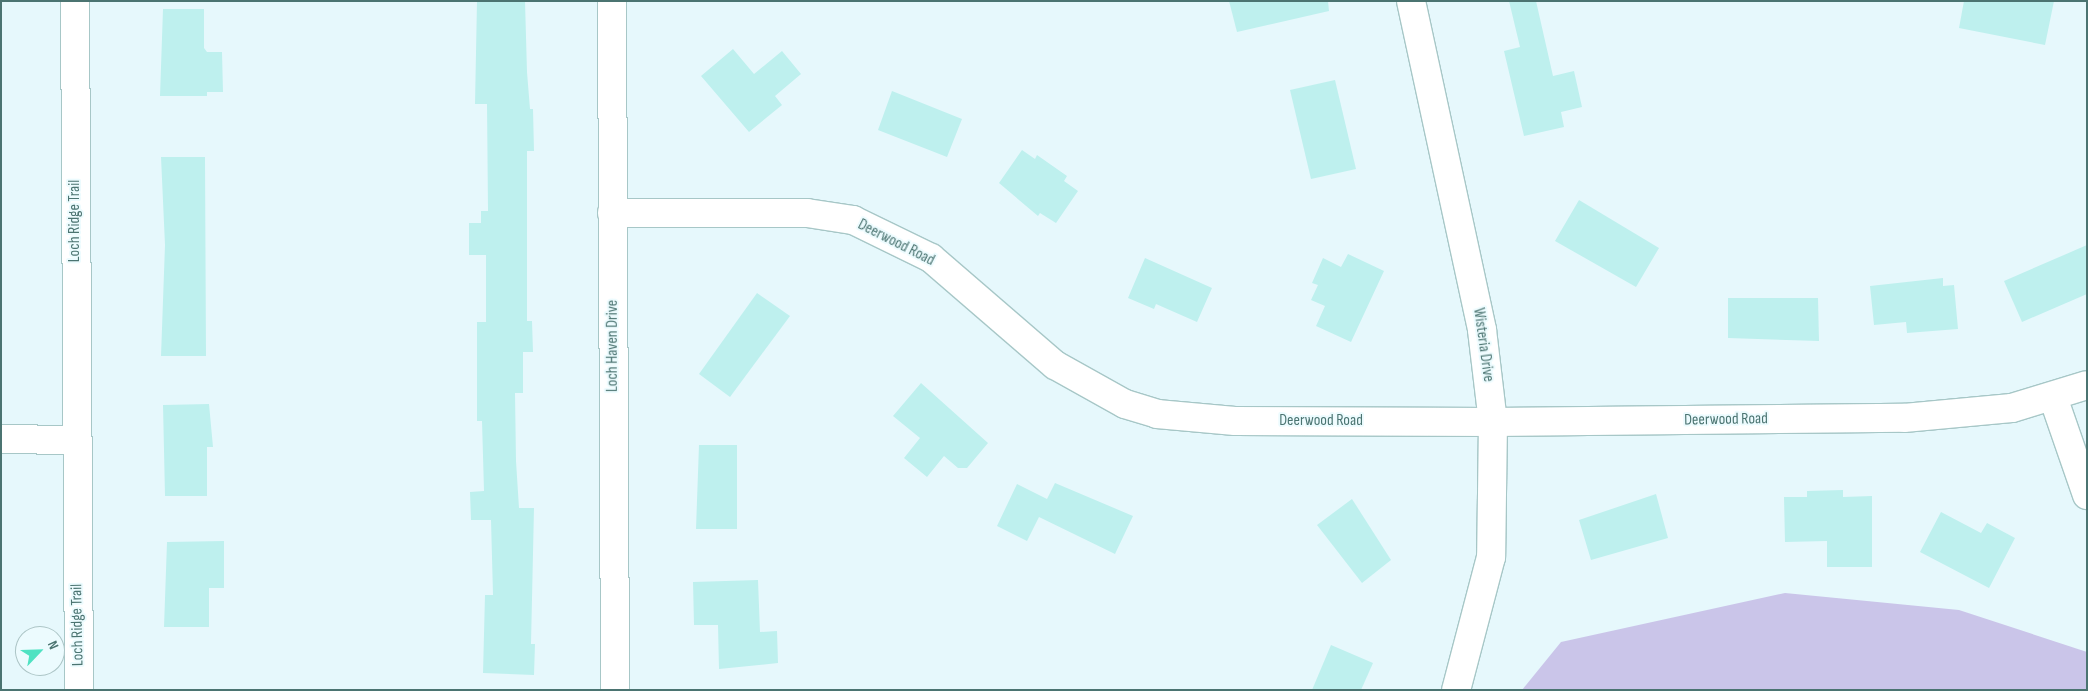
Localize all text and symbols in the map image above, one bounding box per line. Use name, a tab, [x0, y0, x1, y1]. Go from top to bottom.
street label: Loch Ridge Trail	[65, 180, 85, 262]
street label: Deerwood Road	[854, 215, 938, 271]
street label: Loch Haven Drive	[603, 300, 623, 392]
street label: Wisteria Drive	[1468, 307, 1498, 383]
street label: Deerwood Road	[1684, 410, 1768, 430]
street label: Deerwood Road	[1279, 411, 1363, 431]
street label: Loch Ridge Trail	[68, 584, 88, 666]
north arrow	[15, 626, 65, 676]
text: N	[44, 638, 63, 652]

